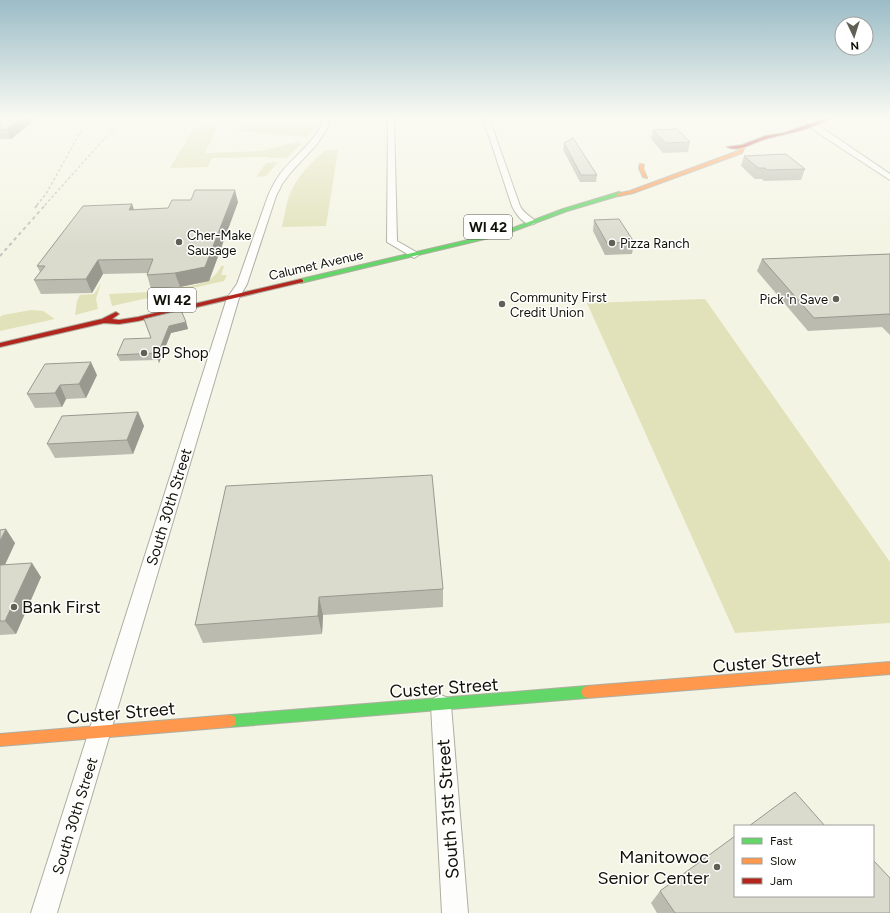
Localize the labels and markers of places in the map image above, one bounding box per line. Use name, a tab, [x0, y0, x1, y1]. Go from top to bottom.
place label: Cher-Make Sausage	[187, 228, 251, 258]
place label: Pizza Ranch	[620, 236, 689, 251]
marker: Cher-Make Sausage	[174, 237, 184, 247]
marker: Pizza Ranch	[607, 238, 617, 248]
place label: Community First Credit Union	[510, 290, 607, 320]
place label: Pick 'n Save	[760, 292, 828, 307]
marker: Pick 'n Save	[831, 294, 841, 304]
marker: Community First Credit Union	[497, 299, 507, 309]
place label: BP Shop	[152, 344, 209, 362]
marker: BP Shop	[139, 348, 149, 358]
place label: Bank First	[22, 596, 101, 618]
marker: Bank First	[9, 602, 19, 612]
place label: Manitowoc Senior Center	[597, 846, 709, 889]
marker: Manitowoc Senior Center	[712, 862, 722, 872]

